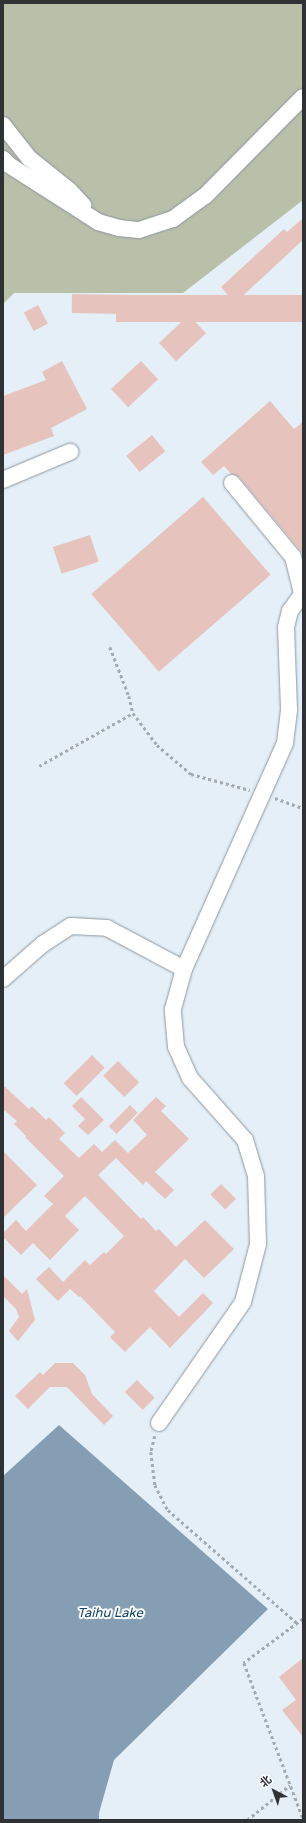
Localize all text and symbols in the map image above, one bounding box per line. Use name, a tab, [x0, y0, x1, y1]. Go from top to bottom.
water label: Taihu Lake	[77, 1605, 143, 1621]
north arrow	[254, 1771, 294, 1811]
text: 北	[257, 1773, 274, 1790]

